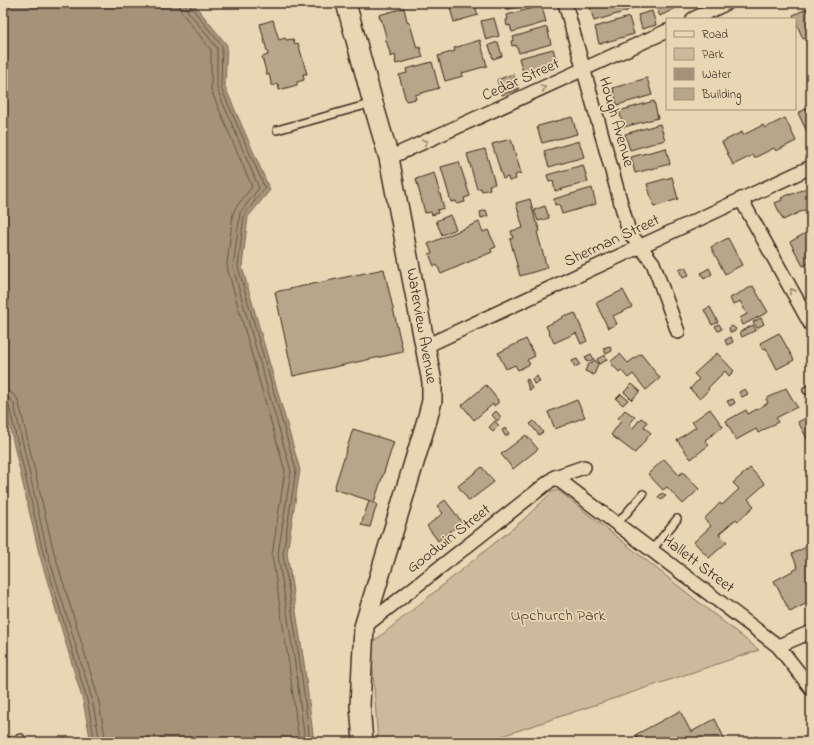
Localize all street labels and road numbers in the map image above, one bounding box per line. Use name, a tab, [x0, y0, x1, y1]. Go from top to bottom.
street label: Cedar Street	[478, 52, 564, 108]
street label: Hough Avenue	[592, 74, 641, 171]
street label: Sherman Street	[560, 208, 664, 274]
street label: Waterview Avenue	[399, 266, 443, 387]
street label: Goodwin Street	[402, 498, 497, 580]
street label: Hallett Street	[657, 529, 740, 600]

